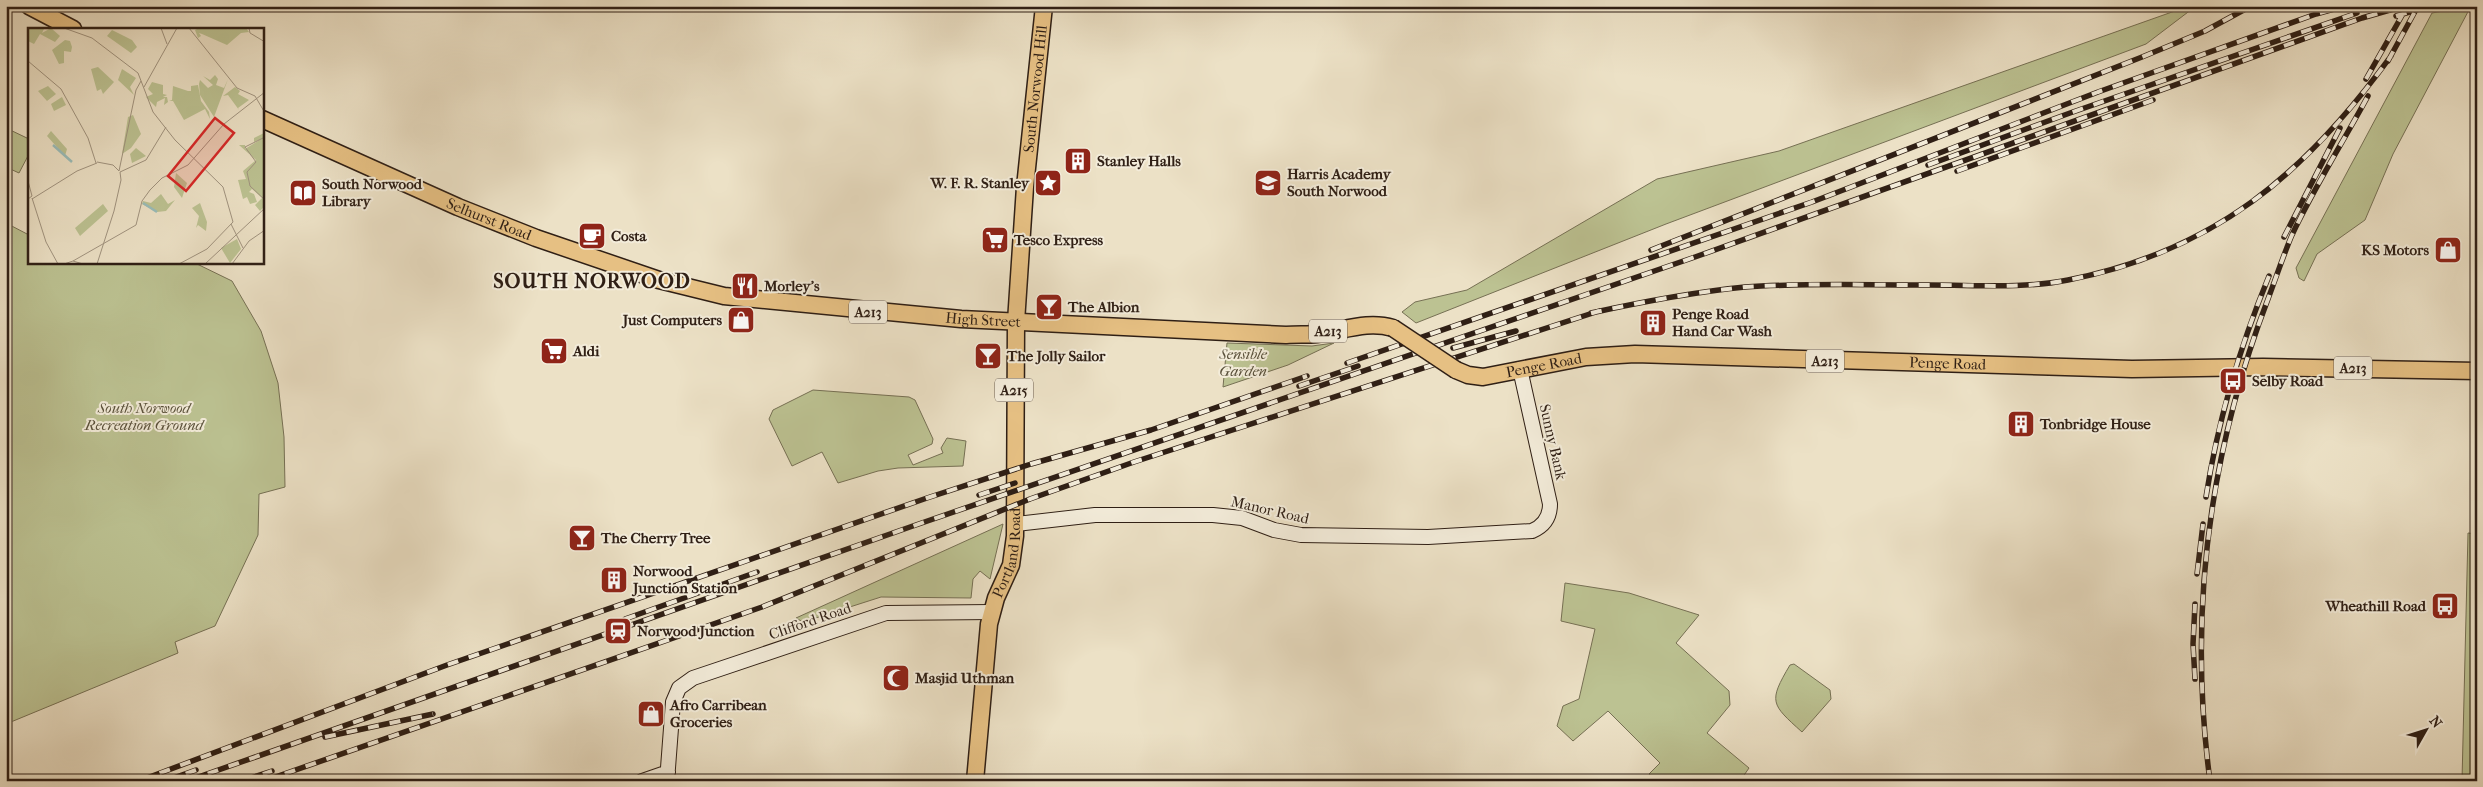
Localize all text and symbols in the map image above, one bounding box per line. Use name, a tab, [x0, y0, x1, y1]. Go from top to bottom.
street label: South Norwood Hill	[1020, 24, 1051, 153]
inset map	[28, 28, 264, 264]
building icon: Stanley Halls	[1063, 146, 1093, 176]
place label: Stanley Halls	[1097, 152, 1181, 170]
place label: Harris Academy South Norwood	[1287, 165, 1392, 200]
place icon: W. F. R. Stanley	[1033, 168, 1063, 198]
school or university icon: Harris Academy South Norwood	[1253, 168, 1283, 198]
place label: W. F. R. Stanley	[929, 174, 1030, 192]
place label: South Norwood Library	[322, 175, 423, 210]
library icon: South Norwood Library	[288, 178, 318, 208]
street label: Selhurst Road	[444, 194, 535, 245]
cafe icon: Costa	[577, 221, 607, 251]
supermarket icon: Tesco Express	[980, 225, 1010, 255]
place label: Costa	[611, 227, 648, 245]
place label: Tesco Express	[1013, 231, 1104, 249]
shop icon: KS Motors	[2433, 235, 2463, 265]
place label: KS Motors	[2361, 241, 2429, 259]
district label: SOUTH NORWOOD	[493, 270, 691, 293]
restaurant icon: Morley's	[730, 271, 760, 301]
place label: Morley's	[763, 277, 820, 295]
bar icon: The Albion	[1034, 292, 1064, 322]
place label: The Albion	[1067, 298, 1140, 316]
road number: A213	[849, 300, 887, 324]
shop icon: Just Computers	[726, 305, 756, 335]
place label: Penge Road Hand Car Wash	[1672, 305, 1773, 340]
building icon: Penge Road Hand Car Wash	[1638, 308, 1668, 338]
street label: High Street	[945, 309, 1022, 331]
place label: Just Computers	[621, 311, 722, 329]
road number: A213	[1309, 320, 1347, 342]
supermarket icon: Aldi	[539, 336, 569, 366]
bar icon: The Jolly Sailor	[973, 341, 1003, 371]
place label: Aldi	[572, 342, 600, 360]
park label: Sensible Garden	[1218, 345, 1268, 380]
place label: The Jolly Sailor	[1006, 347, 1106, 365]
street label: Penge Road	[1504, 349, 1584, 381]
road number: A213	[1806, 350, 1844, 372]
street label: Penge Road	[1909, 353, 1987, 374]
road number: A213	[2334, 356, 2372, 379]
bus stop icon: Selby Road	[2218, 366, 2248, 396]
place label: Selby Road	[2252, 372, 2324, 390]
road number: A215	[995, 378, 1033, 402]
park label: South Norwood Recreation Ground	[84, 399, 206, 434]
street label: Sunny Bank	[1536, 402, 1571, 482]
building icon: Tonbridge House	[2006, 409, 2036, 439]
place label: Tonbridge House	[2039, 415, 2151, 433]
street label: Manor Road	[1229, 492, 1312, 528]
street label: Portland Road	[988, 507, 1024, 601]
bar icon: The Cherry Tree	[567, 523, 597, 553]
place label: The Cherry Tree	[600, 529, 711, 547]
place label: Norwood Junction Station	[631, 562, 737, 597]
building icon: Norwood Junction Station	[599, 565, 629, 595]
bus stop icon: Wheathill Road	[2430, 591, 2460, 621]
place label: Wheathill Road	[2324, 597, 2427, 615]
street label: Clifford Road	[766, 598, 854, 644]
station icon: Norwood Junction	[603, 616, 633, 646]
place label: Norwood Junction	[637, 622, 755, 640]
mosque icon: Masjid Uthman	[881, 663, 911, 693]
place label: Masjid Uthman	[914, 669, 1015, 687]
place label: Afro Carribean Groceries	[669, 696, 767, 731]
shop icon: Afro Carribean Groceries	[636, 699, 666, 729]
north arrow	[2400, 704, 2450, 754]
text: N	[2426, 713, 2446, 732]

